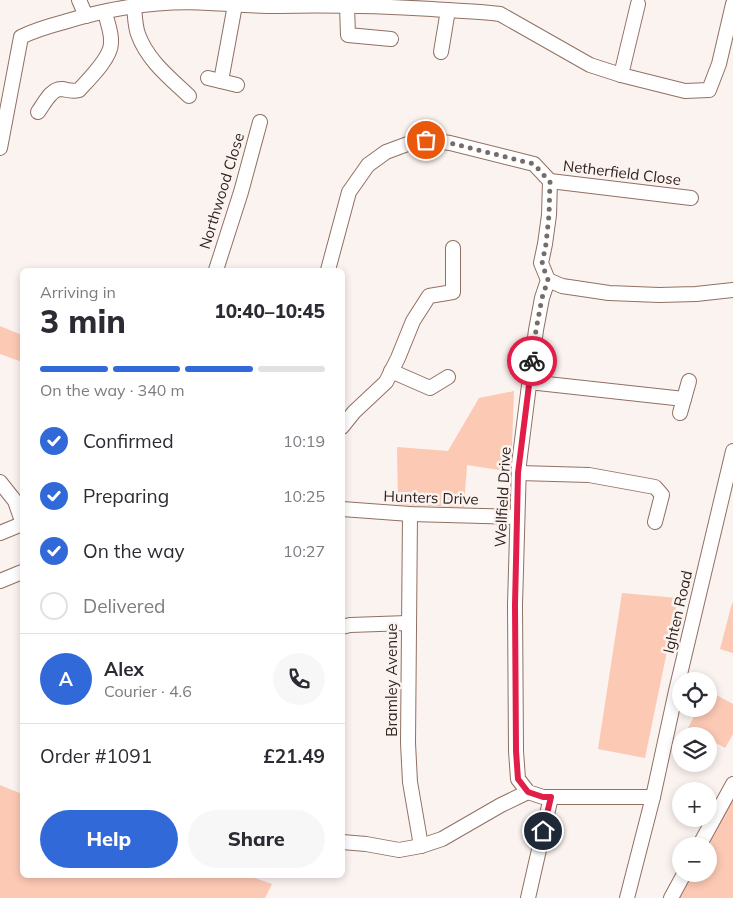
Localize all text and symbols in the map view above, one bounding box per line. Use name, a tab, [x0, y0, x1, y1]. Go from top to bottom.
pin	[405, 119, 447, 161]
icon: bag	[412, 126, 440, 154]
street label: Northwood Close	[195, 130, 248, 251]
street label: Netherfield Close	[562, 156, 682, 189]
text: Arriving in	[40, 282, 116, 302]
text: 10:40–10:45	[214, 299, 325, 323]
text: 3 min	[40, 301, 126, 341]
courier	[507, 336, 557, 386]
icon: bike	[518, 347, 546, 375]
text: On the way · 340 m	[40, 380, 185, 400]
icon: check	[40, 427, 68, 455]
text: Confirmed	[83, 429, 174, 453]
text: 10:19	[283, 431, 325, 451]
street label: Wellfield Drive	[490, 446, 515, 548]
icon: check	[40, 482, 68, 510]
text: Preparing	[83, 484, 169, 508]
text: 10:25	[283, 486, 325, 506]
street label: Hunters Drive	[383, 486, 479, 509]
icon: check	[40, 537, 68, 565]
text: On the way	[83, 539, 185, 563]
text: 10:27	[283, 541, 325, 561]
street label: Ighten Road	[659, 569, 696, 655]
text: Delivered	[83, 594, 165, 618]
street label: Bramley Avenue	[382, 623, 401, 737]
button: phone	[273, 653, 325, 705]
text: Alex	[104, 657, 144, 681]
text: A	[59, 667, 73, 691]
map controls	[672, 672, 717, 882]
button: locate	[672, 672, 717, 717]
text: Courier · 4.6	[104, 681, 192, 701]
button: layers	[672, 727, 717, 772]
text: Order #1091	[40, 744, 152, 768]
text: £21.49	[263, 744, 325, 768]
button: +	[672, 782, 717, 827]
button: Help	[40, 810, 178, 868]
button: Share	[188, 810, 325, 868]
pin	[522, 810, 564, 852]
icon: home	[529, 817, 557, 845]
button: −	[672, 837, 717, 882]

